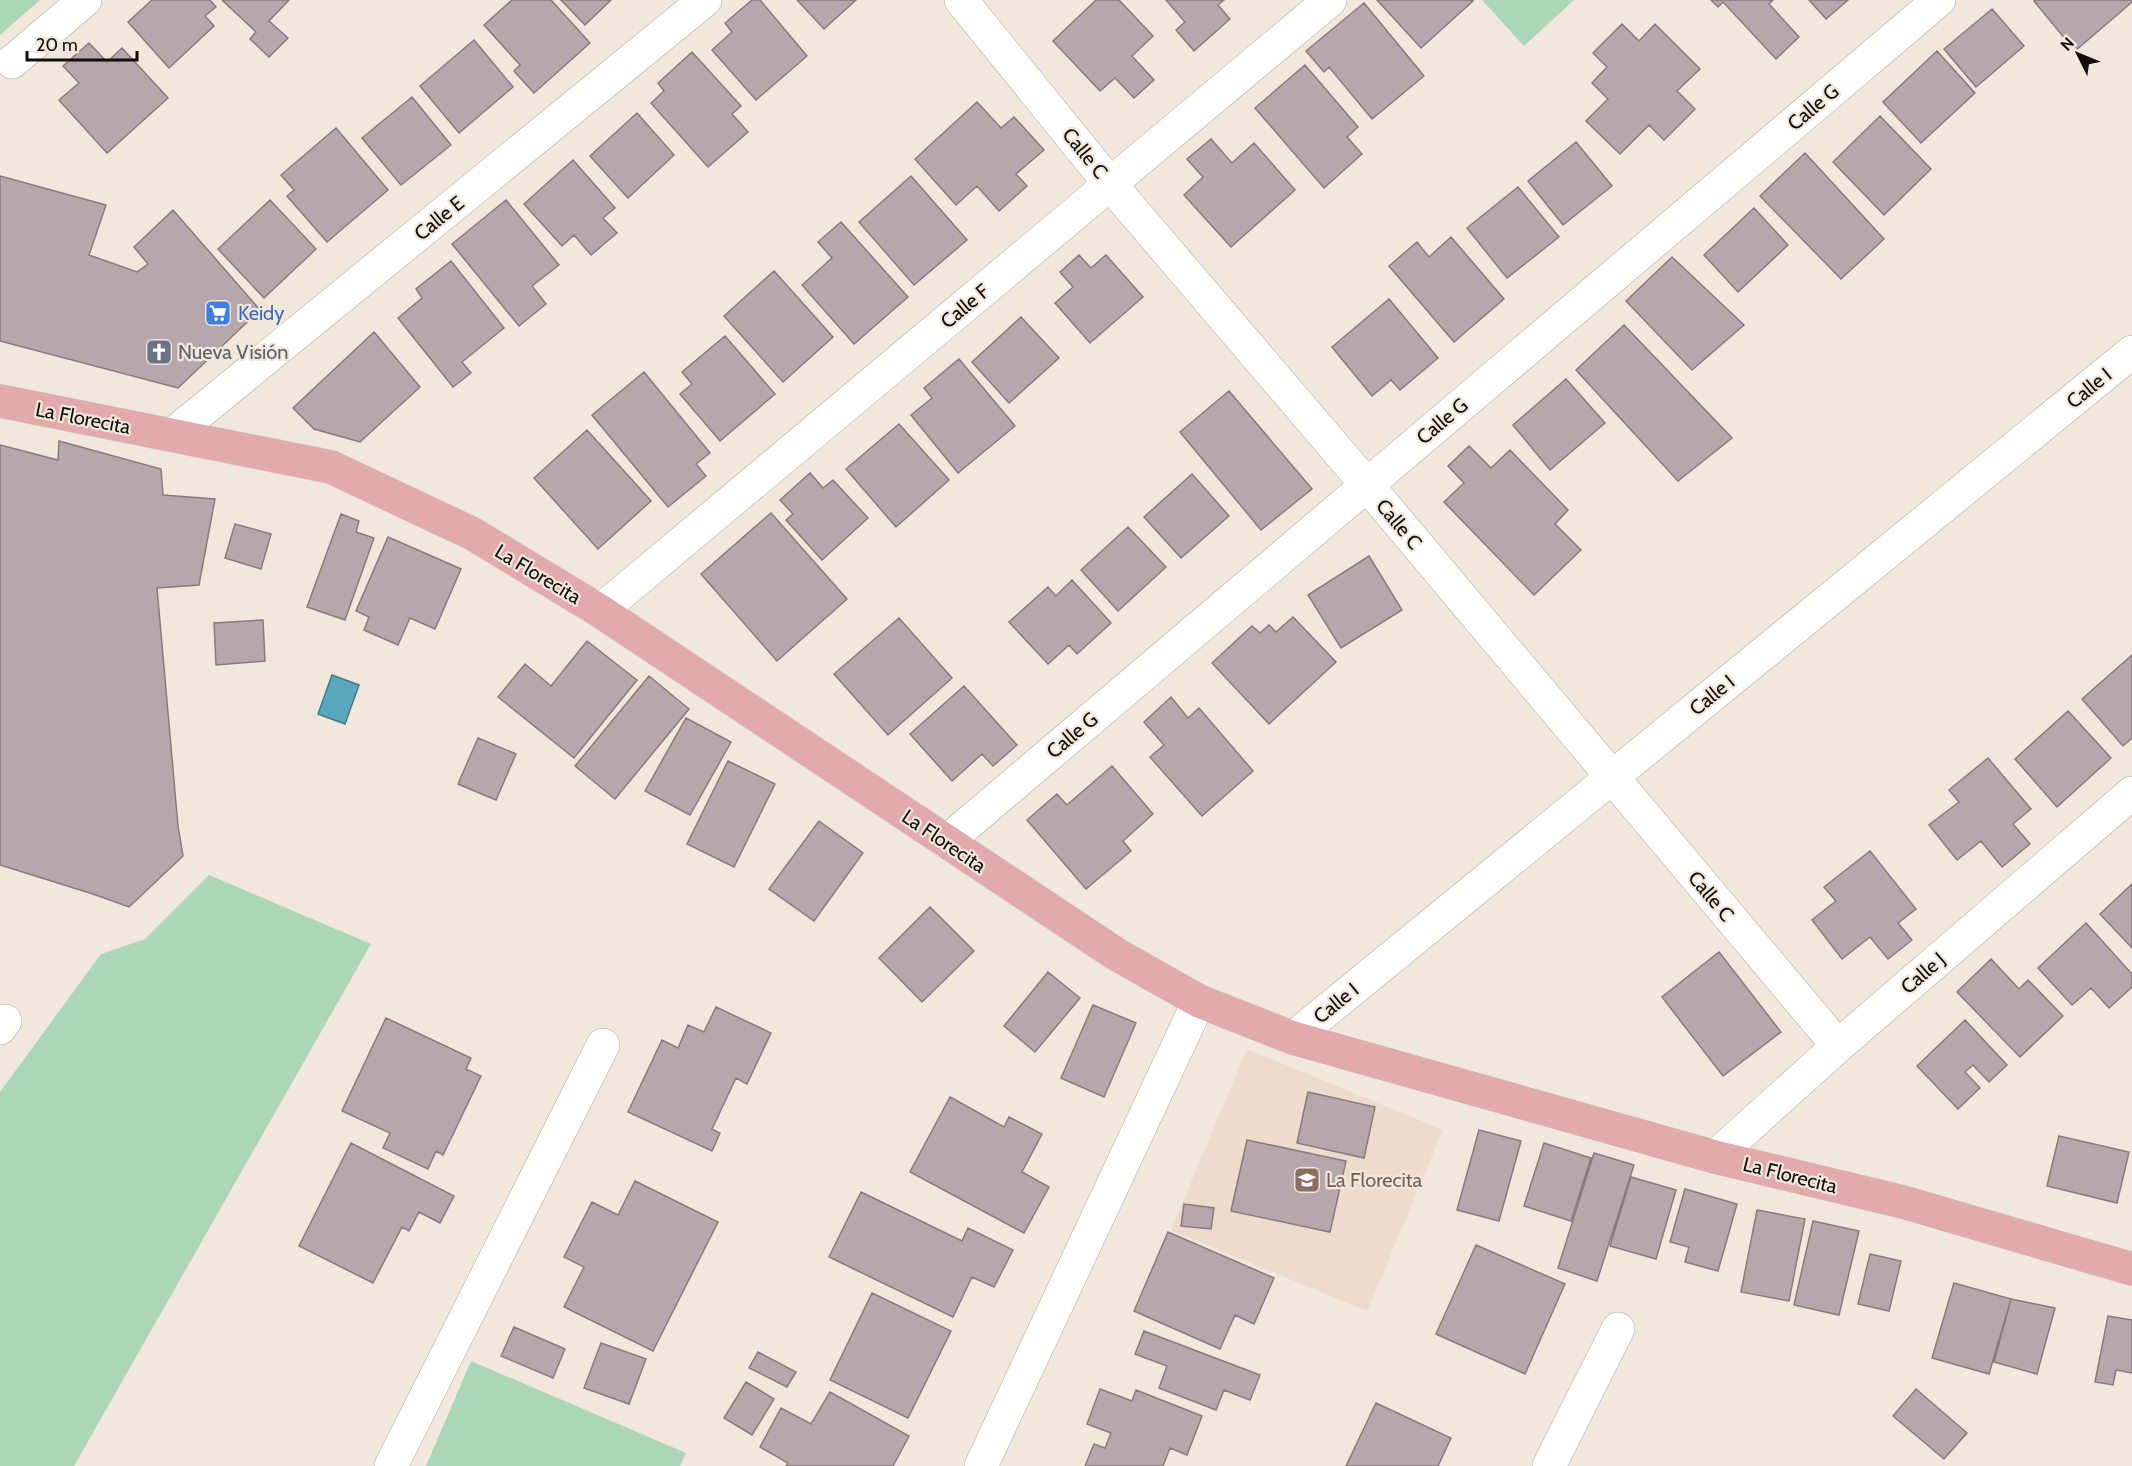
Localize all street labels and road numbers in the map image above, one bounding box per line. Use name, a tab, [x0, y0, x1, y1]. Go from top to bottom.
street label: Calle G	[1783, 79, 1843, 135]
street label: Calle C	[1057, 123, 1113, 183]
street label: Calle E	[409, 191, 469, 245]
street label: Calle F	[936, 278, 995, 333]
street label: Calle I	[2062, 363, 2116, 413]
street label: Calle G	[1412, 393, 1472, 449]
street label: La Florecita	[34, 397, 133, 439]
street label: Calle C	[1371, 494, 1427, 554]
street label: La Florecita	[491, 539, 586, 609]
street label: Calle I	[1685, 670, 1739, 720]
street label: Calle G	[1042, 707, 1102, 763]
street label: La Florecita	[897, 804, 991, 878]
street label: Calle C	[1683, 866, 1739, 926]
street label: Calle J	[1896, 947, 1950, 999]
street label: Calle I	[1309, 978, 1363, 1028]
street label: La Florecita	[1740, 1152, 1840, 1198]

